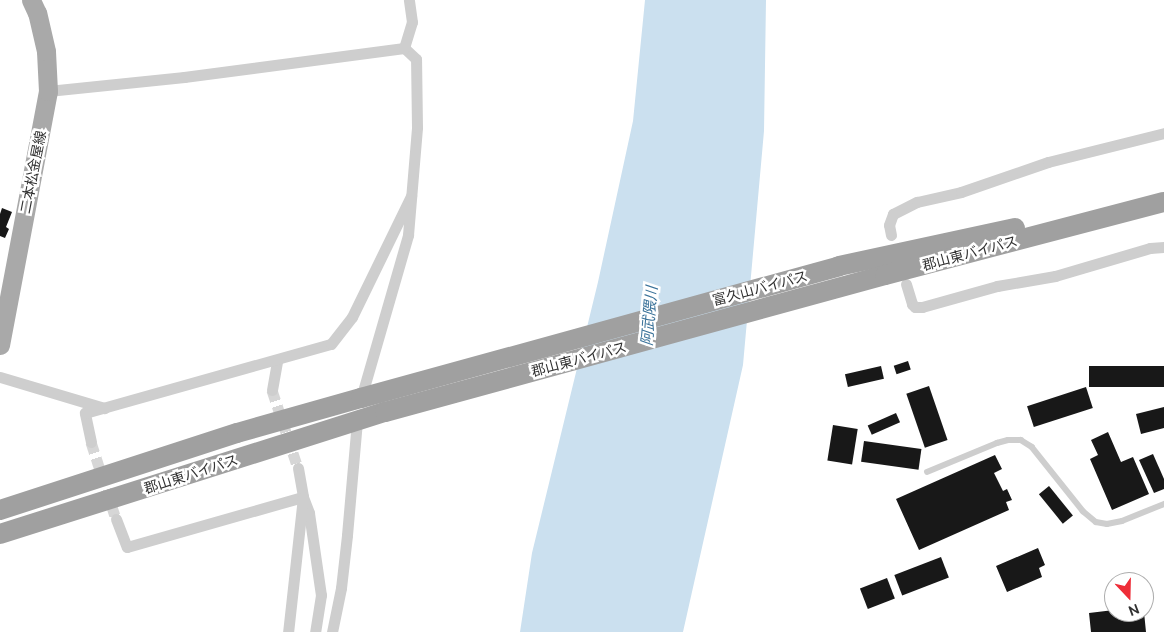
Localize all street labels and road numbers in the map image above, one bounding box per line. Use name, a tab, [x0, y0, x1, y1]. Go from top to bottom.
street label: 二本松金屋線	[17, 129, 49, 215]
street label: 郡山東バイパス	[920, 232, 1020, 274]
street label: 富久山バイパス	[710, 267, 810, 309]
street label: 郡山東バイパス	[529, 338, 629, 380]
street label: 郡山東バイパス	[142, 451, 240, 497]

